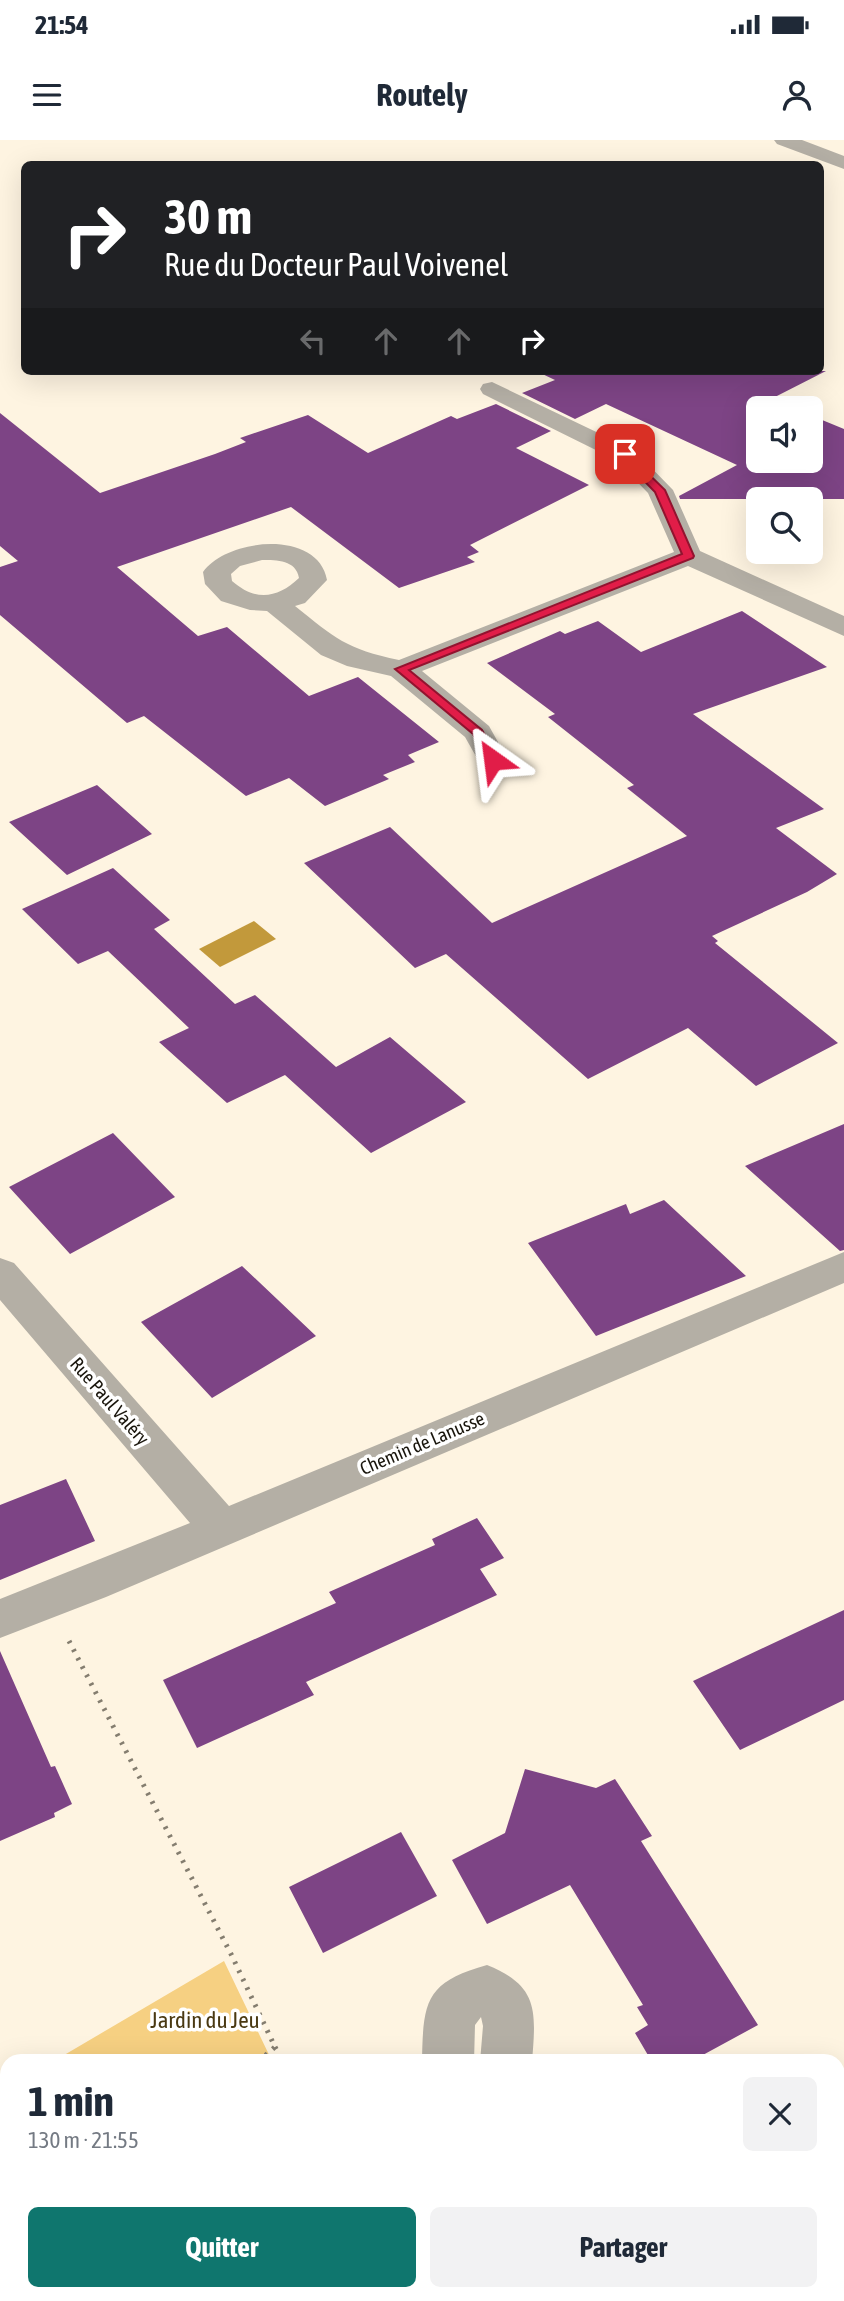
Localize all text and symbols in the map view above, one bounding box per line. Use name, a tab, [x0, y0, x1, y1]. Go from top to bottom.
text: 21:54	[35, 10, 89, 40]
icon: menu	[28, 76, 66, 114]
text: Routely	[376, 76, 468, 113]
icon: person	[778, 76, 816, 114]
text: 30 m	[164, 188, 252, 244]
icon: right	[49, 189, 140, 280]
text: Rue du Docteur Paul Voivenel	[164, 246, 508, 283]
icon: left	[294, 322, 332, 360]
icon: ahead	[367, 322, 405, 360]
icon: ahead	[440, 322, 478, 360]
icon: right	[513, 322, 551, 360]
map controls	[746, 396, 823, 564]
button: sound	[746, 396, 823, 473]
pin	[595, 424, 655, 484]
icon: arrive	[606, 435, 644, 473]
button: search	[746, 487, 823, 564]
position arrow	[456, 723, 530, 797]
street label: Rue Paul Valéry	[66, 1353, 154, 1449]
street label: Chemin de Lanusse	[356, 1407, 488, 1479]
park label: Jardin du Jeu	[150, 2007, 260, 2033]
text: 1 min	[28, 2077, 114, 2125]
button: close	[743, 2077, 817, 2151]
text: 130 m · 21:55	[28, 2127, 139, 2153]
button: Quitter	[28, 2207, 416, 2287]
button: Partager	[430, 2207, 817, 2287]

